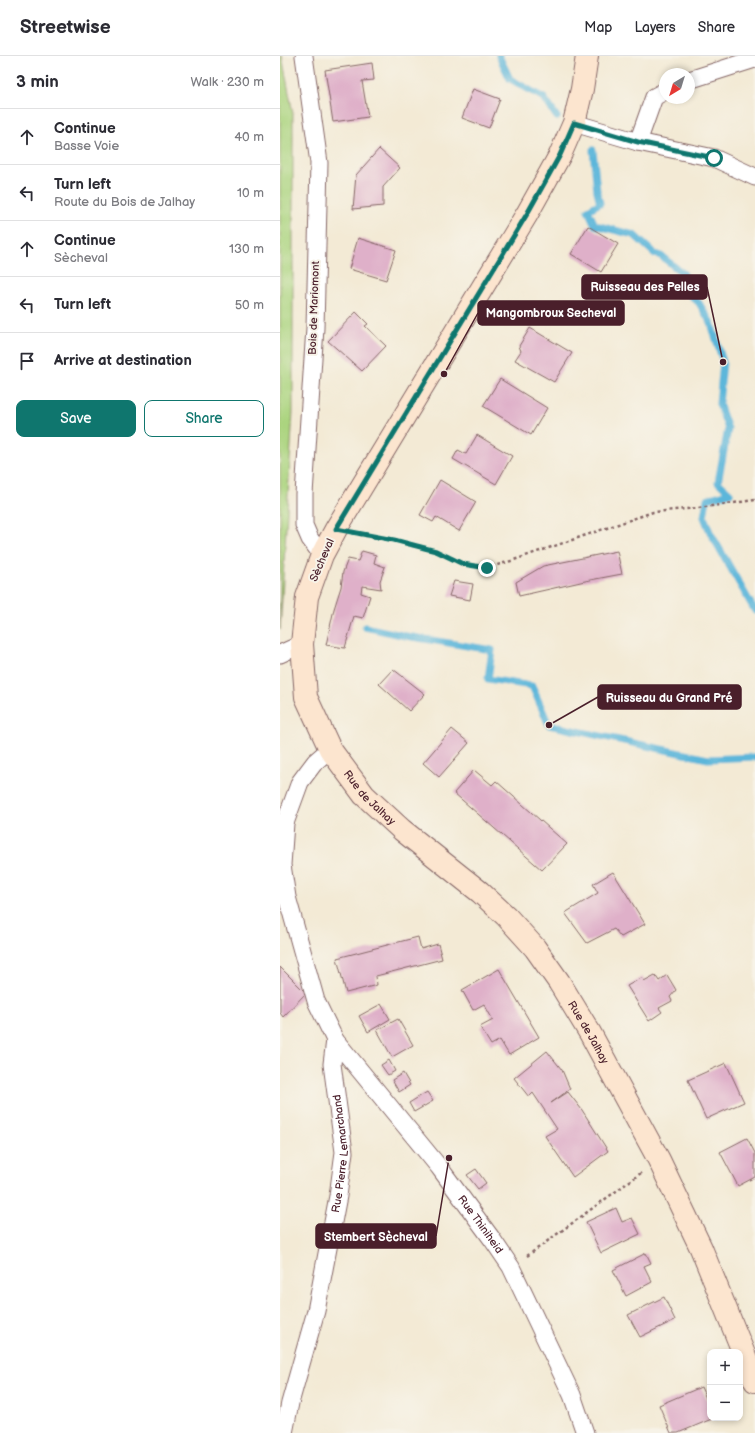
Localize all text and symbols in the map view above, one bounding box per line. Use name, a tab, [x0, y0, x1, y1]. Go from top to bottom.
text: Streetwise	[20, 16, 111, 39]
text: Map	[584, 19, 612, 36]
text: Layers	[634, 19, 676, 36]
text: Share	[698, 19, 735, 36]
north arrow	[659, 68, 695, 104]
text: 3 min	[16, 72, 59, 92]
text: Walk · 230 m	[190, 74, 264, 90]
text: Continue	[54, 119, 116, 138]
icon: ahead	[16, 126, 38, 148]
text: 40 m	[234, 129, 264, 145]
text: Basse Voie	[54, 138, 119, 154]
route start	[705, 149, 723, 167]
text: Turn left	[54, 175, 111, 194]
icon: left	[16, 182, 38, 204]
text: 10 m	[237, 185, 264, 201]
text: Route du Bois de Jalhay	[54, 194, 195, 210]
text: Continue	[54, 231, 116, 250]
icon: ahead	[16, 238, 38, 260]
text: 130 m	[229, 241, 264, 257]
text: Sècheval	[54, 250, 108, 266]
street label: Bois de Mariomont	[306, 260, 322, 355]
callout: Ruisseau des Pelles	[582, 275, 707, 299]
text: Ruisseau des Pelles	[590, 280, 700, 295]
icon: left	[16, 294, 38, 316]
text: Turn left	[54, 295, 111, 314]
text: 50 m	[235, 297, 264, 313]
callout: Mangombroux Secheval	[478, 301, 624, 325]
text: Mangombroux Secheval	[486, 306, 616, 321]
icon: arrive	[16, 350, 38, 372]
text: Arrive at destination	[54, 351, 192, 370]
button: Save	[16, 400, 136, 437]
button: Share	[144, 400, 264, 437]
street label: Sècheval	[307, 537, 337, 583]
route end	[478, 559, 496, 577]
callout: Ruisseau du Grand Pré	[598, 685, 741, 709]
text: Ruisseau du Grand Pré	[606, 691, 732, 706]
street label: Rue de Jalhay	[341, 768, 398, 827]
street label: Rue de Jalhay	[565, 998, 612, 1066]
street label: Rue Pierre Lemarchand	[328, 1094, 351, 1214]
street label: Rue Thiniheid	[455, 1193, 506, 1256]
callout: Stembert Sècheval	[316, 1224, 436, 1248]
text: Stembert Sècheval	[324, 1230, 428, 1245]
map controls	[707, 1349, 743, 1421]
button: +	[707, 1349, 743, 1385]
button: −	[707, 1385, 743, 1421]

